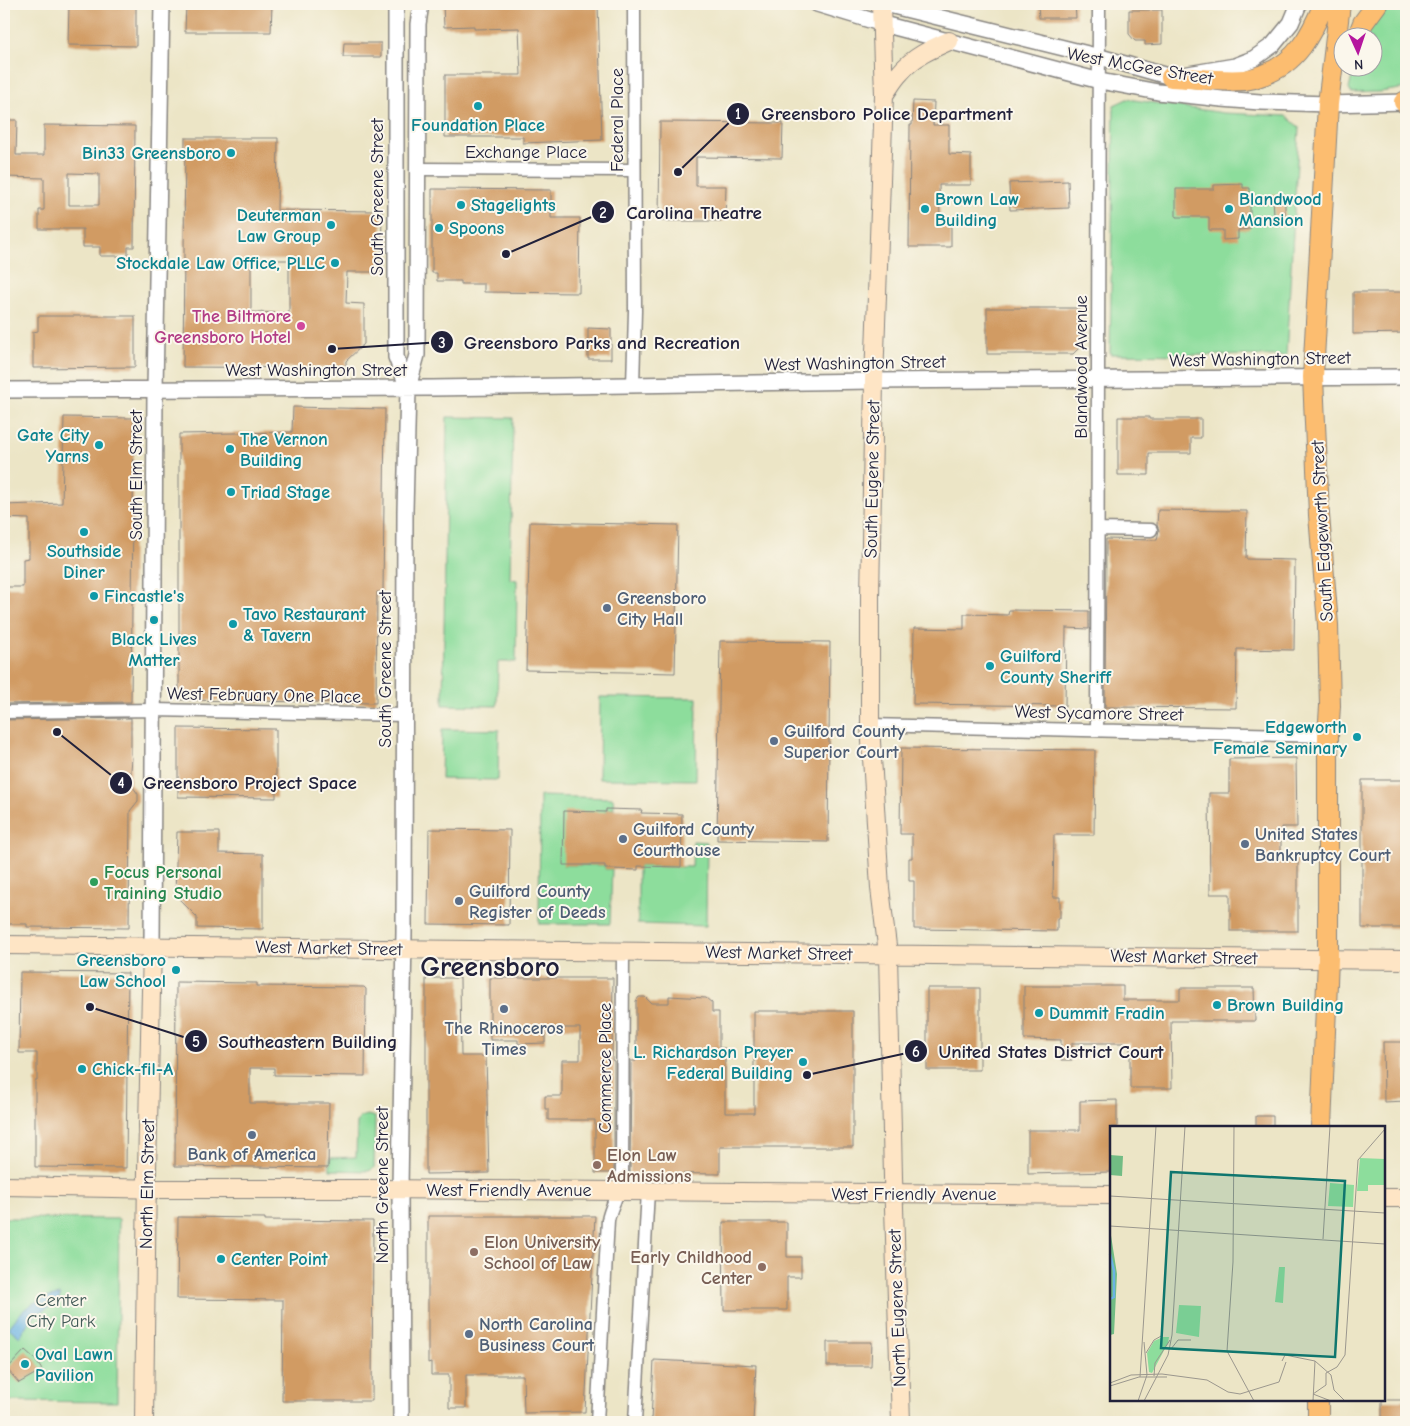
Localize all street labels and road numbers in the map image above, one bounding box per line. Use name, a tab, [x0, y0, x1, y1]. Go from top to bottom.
street label: West McGee Street	[1065, 43, 1215, 90]
street label: Federal Place	[607, 68, 628, 172]
street label: South Greene Street	[367, 118, 388, 276]
street label: Exchange Place	[465, 142, 587, 163]
street label: Blandwood Avenue	[1071, 295, 1092, 439]
street label: West Washington Street	[1169, 347, 1352, 372]
street label: West Washington Street	[764, 351, 947, 376]
street label: West Washington Street	[225, 360, 408, 381]
street label: South Eugene Street	[861, 399, 884, 558]
street label: South Elm Street	[126, 409, 147, 540]
street label: South Edgeworth Street	[1307, 439, 1338, 622]
street label: South Greene Street	[375, 590, 396, 748]
street label: West February One Place	[167, 683, 361, 708]
street label: West Sycamore Street	[1014, 702, 1185, 725]
street label: West Market Street	[255, 937, 404, 960]
street label: West Market Street	[705, 942, 854, 965]
street label: West Market Street	[1110, 946, 1259, 969]
street label: Commerce Place	[595, 1003, 616, 1133]
street label: North Greene Street	[372, 1106, 393, 1264]
street label: North Elm Street	[136, 1118, 159, 1249]
street label: West Friendly Avenue	[427, 1180, 592, 1201]
street label: West Friendly Avenue	[832, 1184, 997, 1205]
street label: North Eugene Street	[884, 1228, 911, 1387]

